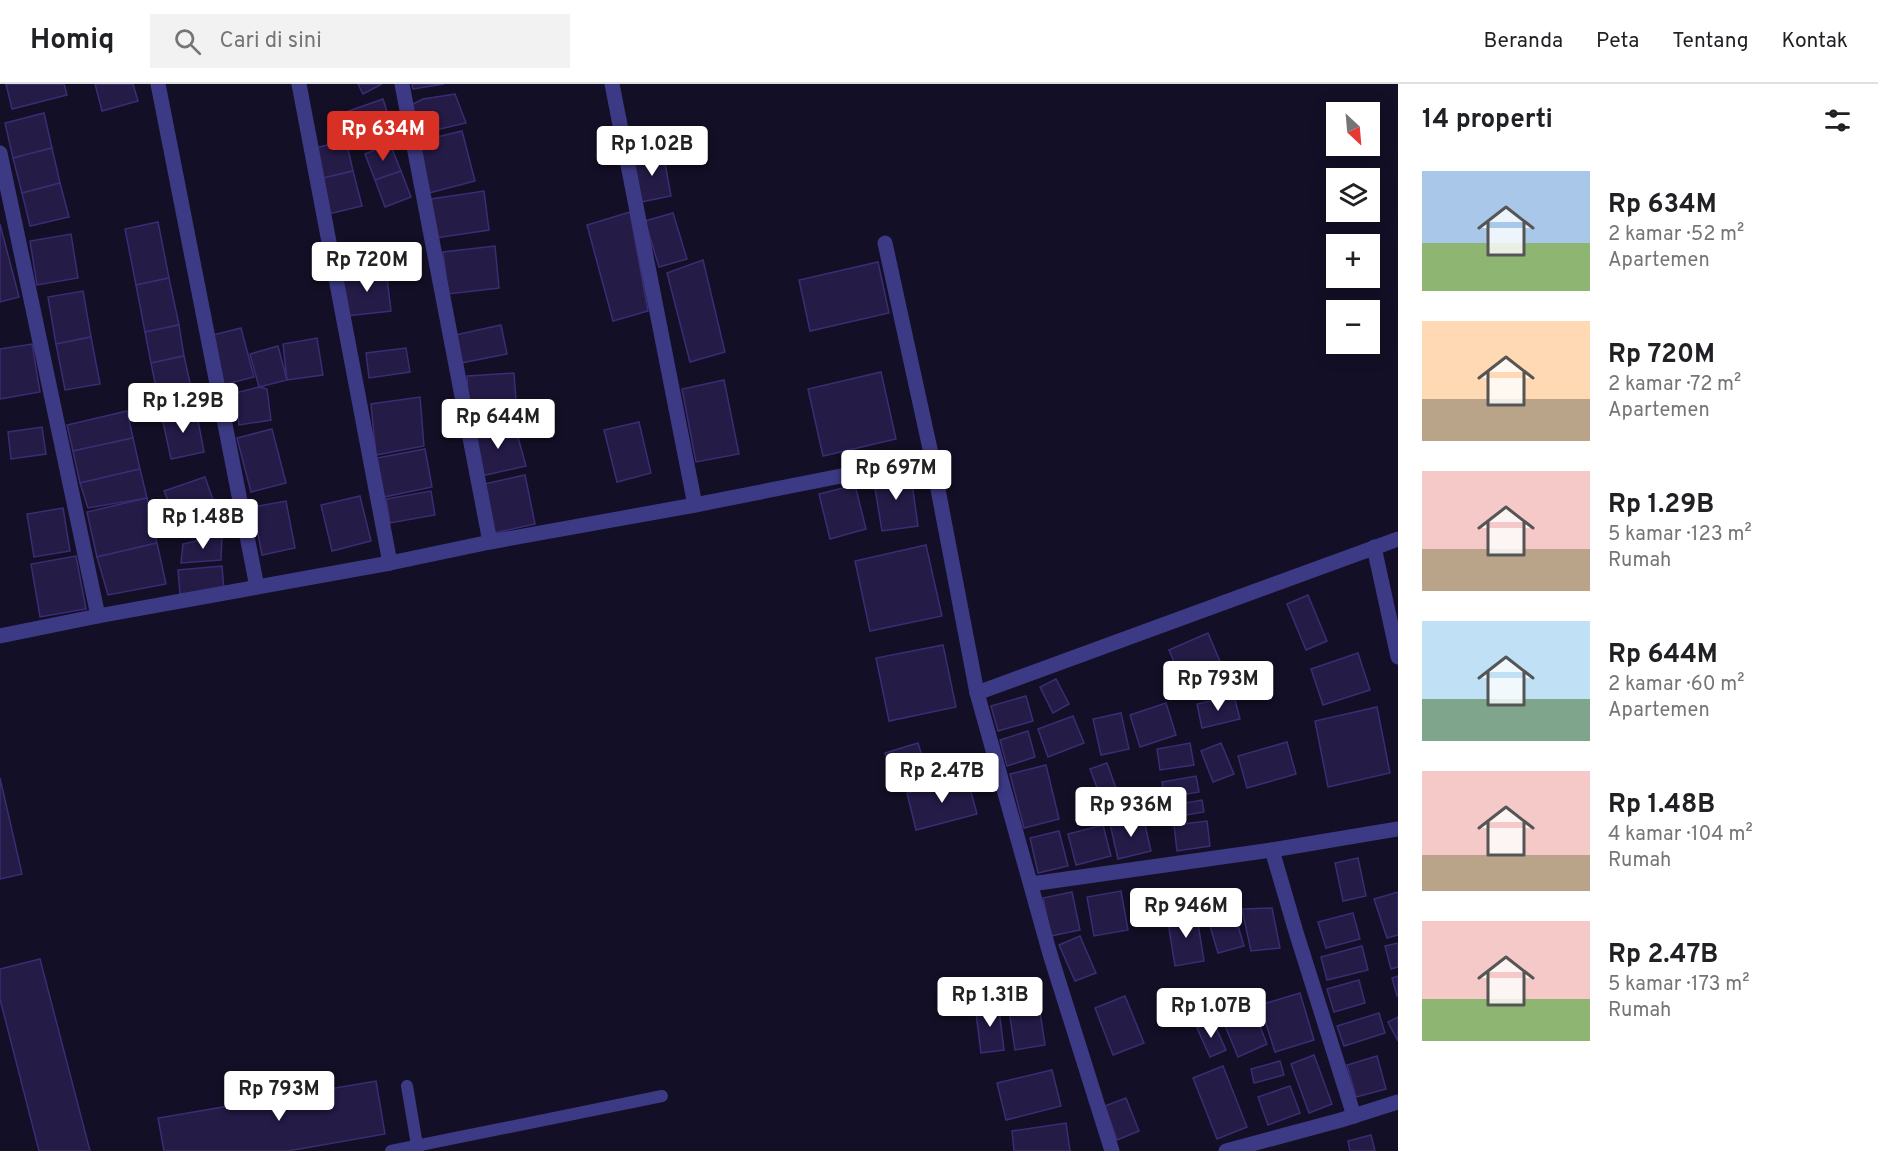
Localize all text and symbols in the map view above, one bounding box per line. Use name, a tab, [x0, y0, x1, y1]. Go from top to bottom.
search box	[150, 14, 570, 68]
text: Homiq	[30, 23, 114, 59]
icon: search	[171, 25, 204, 58]
text: Cari di sini	[219, 28, 322, 55]
text: Beranda	[1484, 28, 1563, 55]
text: Peta	[1596, 28, 1639, 55]
text: Tentang	[1672, 28, 1749, 55]
text: Kontak	[1782, 28, 1848, 55]
north arrow	[1326, 102, 1380, 156]
map controls	[1326, 102, 1380, 354]
text: 14 properti	[1422, 104, 1553, 137]
icon: filters	[1821, 104, 1854, 137]
pin: Rp 634M	[328, 111, 438, 162]
text: Rp 634M	[341, 117, 425, 143]
pin: Rp 1.02B	[590, 126, 714, 177]
text: Rp 1.02B	[611, 132, 693, 158]
button: layers	[1326, 168, 1380, 222]
text: Rp 634M	[1608, 189, 1717, 222]
icon: home	[1470, 195, 1542, 267]
text: 2 kamar · 52 m²	[1608, 222, 1744, 248]
button: +	[1326, 234, 1380, 288]
pin: Rp 720M	[312, 242, 422, 293]
text: Rp 720M	[326, 248, 408, 274]
text: Apartemen	[1608, 248, 1710, 274]
button: −	[1326, 300, 1380, 354]
text: Rp 720M	[1608, 339, 1715, 372]
icon: home	[1470, 345, 1542, 417]
text: 2 kamar · 72 m²	[1608, 372, 1741, 398]
pin: Rp 1.29B	[121, 383, 245, 434]
text: Rp 1.29B	[142, 389, 224, 415]
text: Apartemen	[1608, 398, 1710, 424]
pin: Rp 644M	[443, 399, 553, 450]
text: Rp 644M	[456, 405, 540, 431]
pin: Rp 697M	[841, 450, 951, 501]
text: Rp 697M	[855, 456, 937, 482]
text: Rp 1.29B	[1608, 489, 1714, 522]
icon: home	[1470, 495, 1542, 567]
pin: Rp 1.48B	[141, 499, 265, 550]
text: Rp 1.48B	[162, 505, 244, 531]
text: 5 kamar · 123 m²	[1608, 522, 1752, 548]
text: Rumah	[1608, 548, 1671, 574]
text: Rp 644M	[1608, 639, 1718, 672]
icon: home	[1470, 645, 1542, 717]
pin: Rp 793M	[1163, 661, 1273, 712]
text: Rp 793M	[1177, 667, 1259, 693]
text: 2 kamar · 60 m²	[1608, 672, 1745, 698]
text: Apartemen	[1608, 698, 1710, 724]
pin: Rp 2.47B	[880, 753, 1004, 804]
text: Rp 2.47B	[900, 759, 984, 785]
pin: Rp 936M	[1076, 787, 1186, 838]
text: Rp 1.48B	[1608, 789, 1715, 822]
text: Rp 936M	[1089, 793, 1173, 819]
icon: home	[1470, 795, 1542, 867]
text: 4 kamar · 104 m²	[1608, 822, 1753, 848]
text: Rumah	[1608, 848, 1671, 874]
pin: Rp 946M	[1131, 888, 1241, 939]
text: Rp 946M	[1144, 894, 1228, 920]
text: Rp 2.47B	[1608, 939, 1718, 972]
icon: home	[1470, 945, 1542, 1017]
text: 5 kamar · 173 m²	[1608, 972, 1749, 998]
pin: Rp 1.31B	[928, 977, 1052, 1028]
text: Rp 1.31B	[951, 983, 1029, 1009]
pin: Rp 1.07B	[1149, 988, 1273, 1039]
text: Rp 1.07B	[1171, 994, 1251, 1020]
text: Rumah	[1608, 998, 1671, 1024]
pin: Rp 793M	[224, 1071, 334, 1122]
text: Rp 793M	[238, 1077, 320, 1103]

